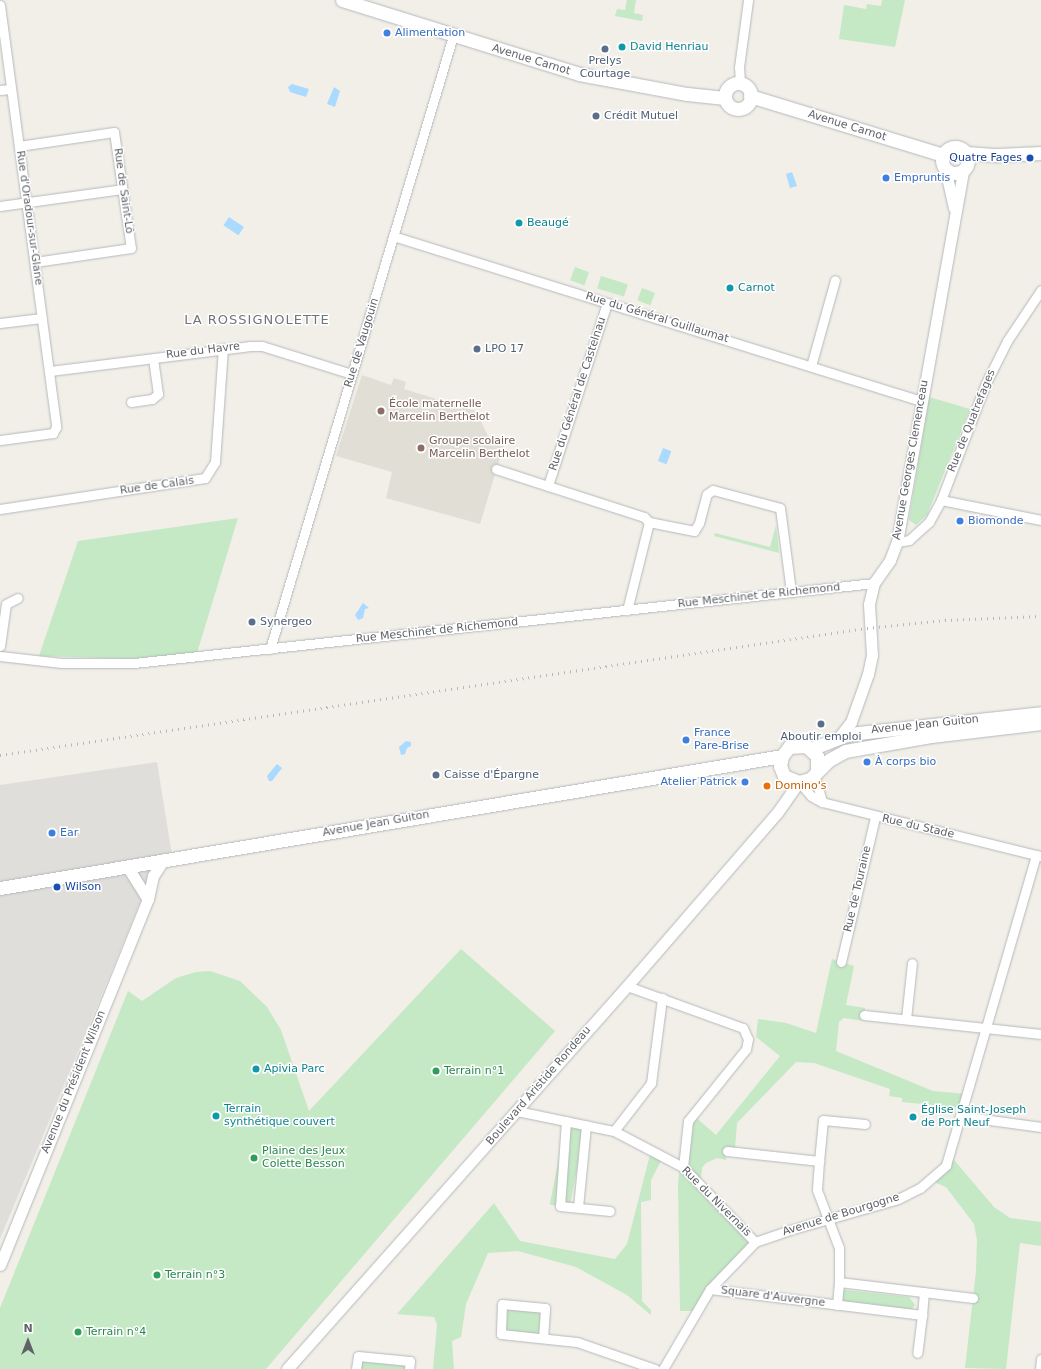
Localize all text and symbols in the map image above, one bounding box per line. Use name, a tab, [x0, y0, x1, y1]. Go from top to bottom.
place label: Alimentation	[395, 26, 465, 40]
marker: Alimentation	[382, 28, 392, 38]
place label: David Henriau	[630, 40, 709, 54]
street label: Avenue Carnot	[490, 42, 572, 78]
marker: David Henriau	[617, 42, 627, 52]
marker: Prelys Courtage	[600, 44, 610, 54]
place label: Prelys Courtage	[580, 55, 630, 81]
street label: Avenue Carnot	[806, 108, 888, 144]
place label: Crédit Mutuel	[604, 109, 678, 123]
marker: Crédit Mutuel	[591, 111, 601, 121]
street label: Rue de Saint-Lô	[110, 147, 136, 235]
street label: Rue d'Oradour-sur-Glane	[13, 150, 45, 286]
place label: Quatre Fages	[949, 151, 1022, 165]
marker: Quatre Fages	[1025, 153, 1035, 163]
place label: Empruntis	[894, 171, 950, 185]
marker: Empruntis	[881, 173, 891, 183]
place label: Beaugé	[527, 216, 569, 230]
marker: Beaugé	[514, 218, 524, 228]
place label: Carnot	[738, 281, 775, 295]
marker: Carnot	[725, 283, 735, 293]
street label: Rue du Général Guillaumat	[584, 290, 730, 346]
street label: Rue de Vaugouin	[342, 297, 382, 389]
district label: LA ROSSIGNOLETTE	[184, 312, 330, 328]
street label: Rue du Général de Castelnau	[547, 315, 609, 473]
street label: Rue du Havre	[165, 340, 241, 362]
place label: LPO 17	[485, 342, 524, 356]
marker: LPO 17	[472, 344, 482, 354]
street label: Rue de Quatrefages	[945, 368, 999, 474]
street label: Avenue Georges Clemenceau	[890, 379, 932, 541]
place label: École maternelle Marcelin Berthelot	[389, 398, 490, 424]
marker: École maternelle Marcelin Berthelot	[376, 406, 386, 416]
place label: Groupe scolaire Marcelin Berthelot	[429, 435, 530, 461]
marker: Groupe scolaire Marcelin Berthelot	[416, 443, 426, 453]
street label: Rue de Calais	[119, 474, 195, 498]
place label: Biomonde	[968, 514, 1023, 528]
marker: Biomonde	[955, 516, 965, 526]
street label: Rue Meschinet de Richemond	[677, 581, 841, 611]
place label: Synergeo	[260, 615, 312, 629]
street label: Rue Meschinet de Richemond	[355, 616, 519, 646]
marker: Synergeo	[247, 617, 257, 627]
street label: Avenue Jean Guiton	[871, 713, 979, 737]
marker: Aboutir emploi	[816, 719, 826, 729]
place label: France Pare-Brise	[694, 727, 749, 753]
place label: Aboutir emploi	[781, 730, 861, 744]
marker: France Pare-Brise	[681, 735, 691, 745]
place label: À corps bio	[875, 755, 936, 769]
marker: À corps bio	[862, 757, 872, 767]
place label: Caisse d'Épargne	[444, 768, 539, 782]
marker: Caisse d'Épargne	[431, 770, 441, 780]
place label: Atelier Patrick	[660, 775, 737, 789]
marker: Atelier Patrick	[740, 777, 750, 787]
place label: Domino's	[775, 779, 826, 793]
marker: Domino's	[762, 781, 772, 791]
street label: Avenue Jean Guiton	[322, 808, 430, 840]
street label: Rue du Stade	[881, 812, 955, 842]
place label: Ear	[60, 826, 78, 840]
marker: Ear	[47, 828, 57, 838]
street label: Rue de Touraine	[842, 845, 874, 933]
place label: Wilson	[65, 880, 101, 894]
marker: Wilson	[52, 882, 62, 892]
street label: Avenue du Président Wilson	[39, 1009, 109, 1155]
street label: Boulevard Aristide Rondeau	[484, 1024, 594, 1148]
place label: Apivia Parc	[264, 1062, 325, 1076]
marker: Apivia Parc	[251, 1064, 261, 1074]
place label: Terrain n°1	[444, 1064, 504, 1078]
marker: Terrain n°1	[431, 1066, 441, 1076]
place label: Terrain synthétique couvert	[224, 1103, 335, 1129]
place label: Église Saint-Joseph de Port Neuf	[921, 1104, 1026, 1130]
marker: Terrain synthétique couvert	[211, 1111, 221, 1121]
marker: Église Saint-Joseph de Port Neuf	[908, 1112, 918, 1122]
place label: Plaine des Jeux Colette Besson	[262, 1145, 345, 1171]
marker: Plaine des Jeux Colette Besson	[249, 1153, 259, 1163]
street label: Rue du Nivernais	[678, 1164, 754, 1240]
street label: Avenue de Bourgogne	[781, 1191, 901, 1239]
place label: Terrain n°3	[165, 1268, 225, 1282]
marker: Terrain n°3	[152, 1270, 162, 1280]
street label: Square d'Auvergne	[720, 1284, 826, 1310]
north arrow	[8, 1321, 48, 1361]
text: N	[23, 1322, 33, 1335]
place label: Terrain n°4	[86, 1325, 146, 1339]
marker: Terrain n°4	[73, 1327, 83, 1337]

